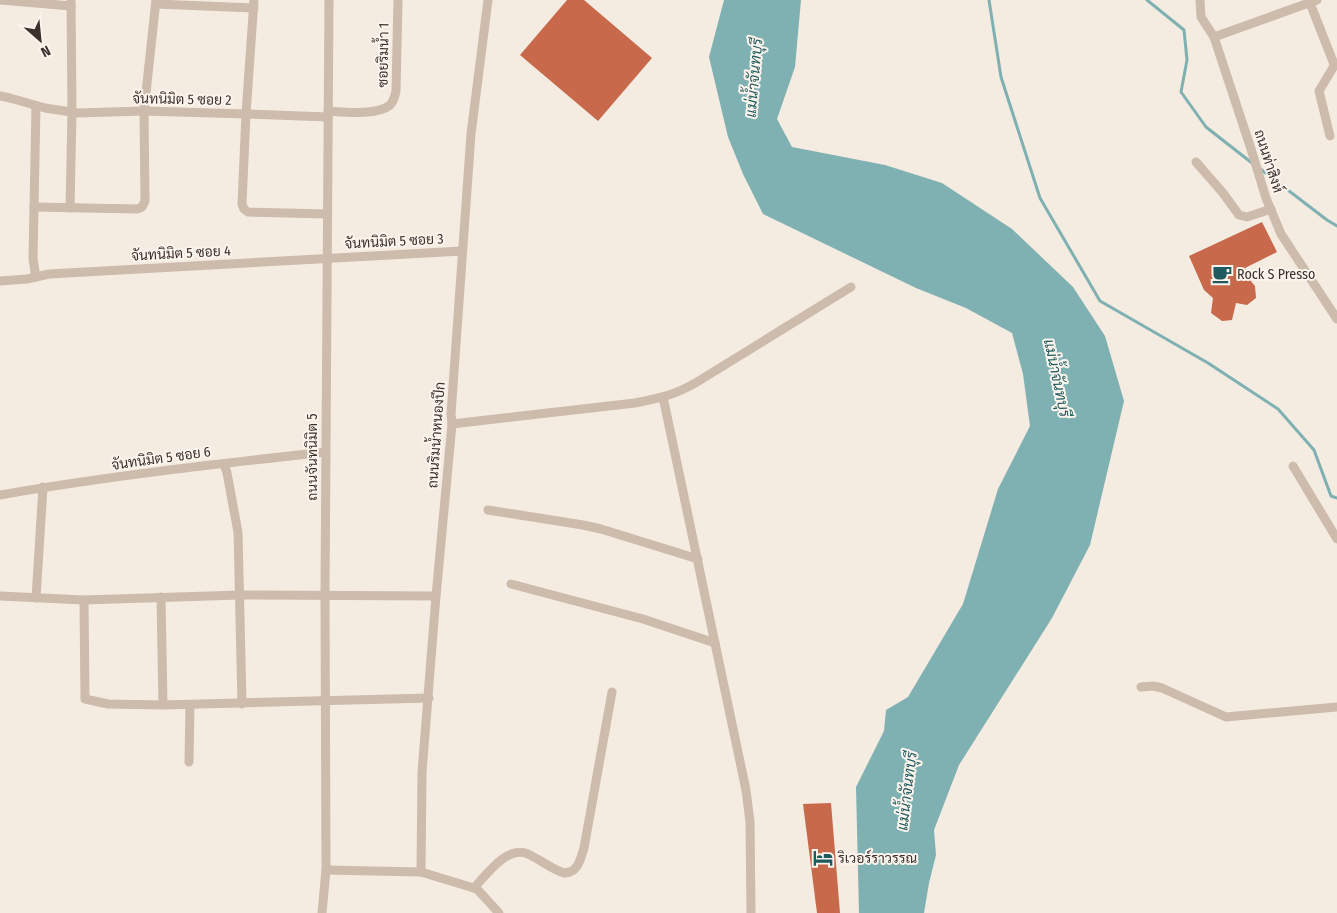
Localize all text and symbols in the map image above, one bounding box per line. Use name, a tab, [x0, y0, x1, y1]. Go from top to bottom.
north arrow	[15, 15, 65, 65]
street label: ซอยริมน้ำ 1	[370, 22, 393, 87]
water label: แม่น้ำจันทบุรี	[738, 36, 769, 119]
text: N	[38, 42, 53, 61]
street label: จันทนิมิต 5 ซอย 2	[132, 90, 232, 109]
street label: ถนนท่าสิงห์	[1250, 127, 1288, 195]
street label: จันทนิมิต 5 ซอย 3	[344, 230, 444, 253]
street label: จันทนิมิต 5 ซอย 4	[131, 242, 232, 265]
cafe icon: Rock S Presso	[1211, 263, 1233, 285]
place label: Rock S Presso	[1237, 266, 1315, 283]
water label: แม่น้ำจันทบุรี	[1038, 336, 1078, 420]
street label: ถนนริมน้ำหนองปึก	[420, 381, 449, 489]
street label: ถนนจันทนิมิต 5	[304, 413, 321, 501]
street label: จันทนิมิต 5 ซอย 6	[110, 443, 212, 474]
water label: แม่น้ำจันทบุรี	[889, 749, 923, 832]
hotel icon: ริเวอร์ราวรรณ	[812, 847, 834, 869]
place label: ริเวอร์ราวรรณ	[837, 849, 917, 867]

